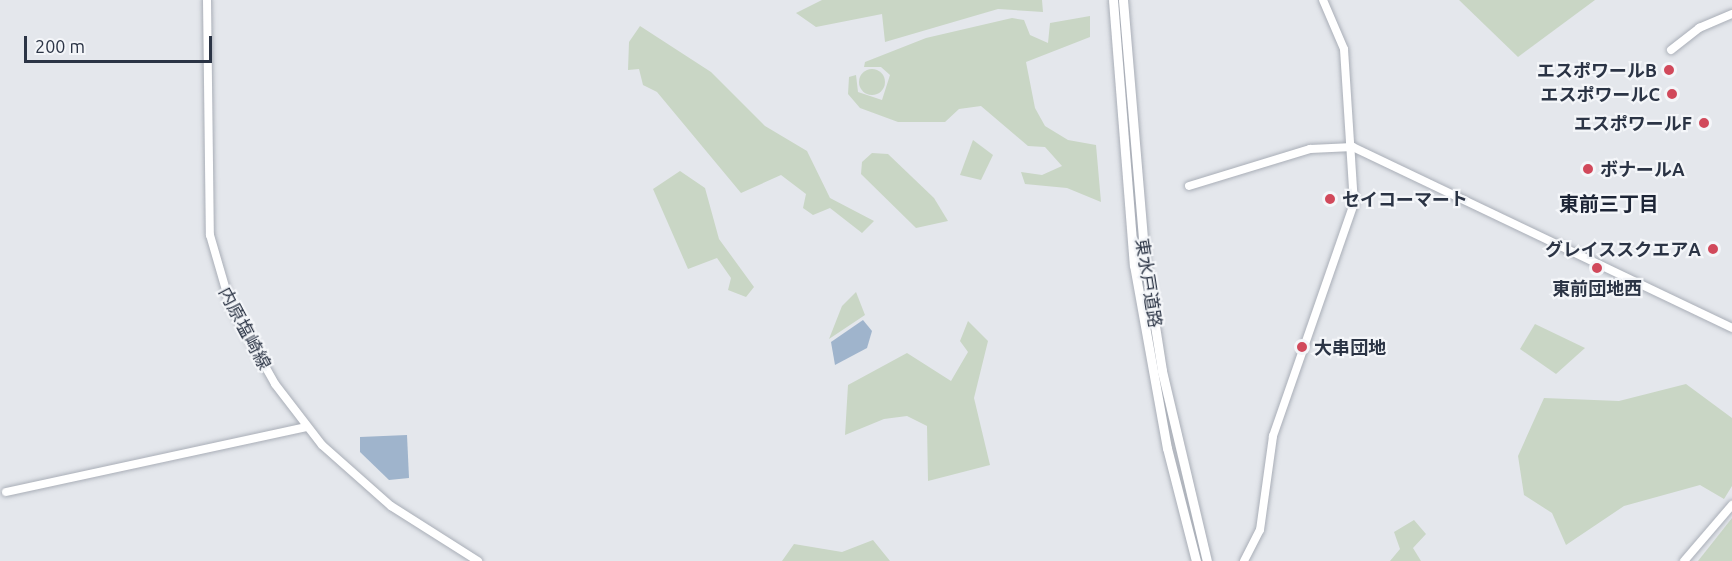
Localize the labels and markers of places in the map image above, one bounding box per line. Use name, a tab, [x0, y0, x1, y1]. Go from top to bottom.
place label: エスポワールB	[1537, 59, 1657, 81]
marker: エスポワールB	[1662, 63, 1676, 77]
place label: エスポワールC	[1540, 83, 1660, 105]
marker: エスポワールC	[1665, 87, 1679, 101]
place label: エスポワールF	[1574, 112, 1692, 134]
marker: エスポワールF	[1697, 116, 1711, 130]
place label: ボナールA	[1600, 158, 1685, 180]
marker: ボナールA	[1581, 162, 1595, 176]
place label: セイコーマート	[1342, 188, 1468, 210]
marker: セイコーマート	[1323, 192, 1337, 206]
place label: グレイススクエアA	[1544, 238, 1701, 260]
marker: グレイススクエアA	[1706, 242, 1720, 256]
marker: 東前団地西	[1590, 261, 1604, 275]
place label: 東前団地西	[1552, 277, 1642, 299]
place label: 大串団地	[1314, 336, 1386, 358]
marker: 大串団地	[1295, 340, 1309, 354]

